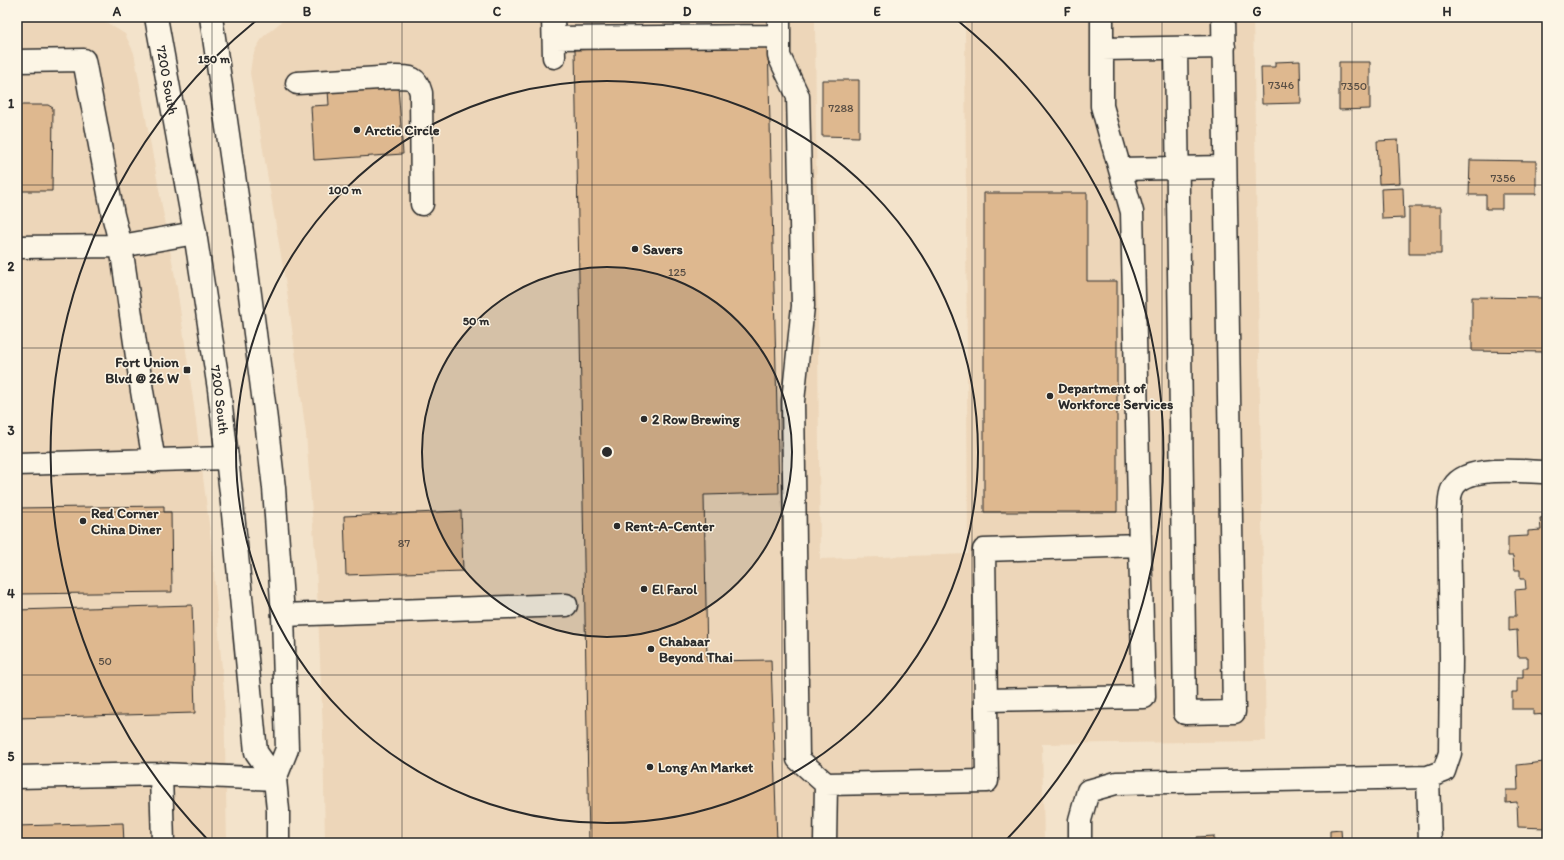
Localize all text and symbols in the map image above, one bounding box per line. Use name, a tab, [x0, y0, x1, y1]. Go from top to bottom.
text: A	[112, 4, 122, 19]
text: B	[303, 4, 312, 19]
text: C	[493, 4, 502, 19]
text: D	[683, 4, 692, 19]
text: E	[873, 4, 881, 19]
text: F	[1064, 4, 1071, 19]
text: G	[1253, 4, 1262, 19]
text: H	[1443, 4, 1452, 19]
street label: 7200 South	[152, 44, 181, 116]
text: 150 m	[198, 52, 231, 66]
house number: 7346	[1268, 78, 1294, 92]
house number: 7350	[1341, 79, 1367, 93]
text: 1	[8, 96, 14, 111]
house number: 7288	[828, 101, 854, 115]
place label: Arctic Circle	[364, 122, 440, 139]
marker: Arctic Circle	[352, 125, 362, 135]
house number: 7356	[1490, 171, 1516, 185]
text: 100 m	[328, 183, 362, 197]
place label: Savers	[643, 241, 683, 258]
marker: Savers	[630, 244, 640, 254]
text: 2	[8, 259, 15, 274]
house number: 125	[668, 265, 686, 279]
text: 50 m	[463, 314, 490, 328]
place label: Fort Union Blvd @ 26 W	[105, 354, 179, 387]
street label: 7200 South	[206, 364, 232, 435]
marker: Fort Union Blvd @ 26 W	[182, 365, 192, 375]
place label: Department of Workforce Services	[1058, 380, 1173, 413]
marker: Department of Workforce Services	[1045, 391, 1055, 401]
place label: 2 Row Brewing	[652, 411, 741, 428]
marker: 2 Row Brewing	[639, 414, 649, 424]
text: 3	[7, 423, 15, 438]
centre of rings	[600, 445, 614, 459]
place label: Red Corner China Diner	[91, 505, 162, 538]
marker: Red Corner China Diner	[78, 516, 88, 526]
place label: Rent-A-Center	[625, 518, 715, 535]
marker: Rent-A-Center	[612, 521, 622, 531]
house number: 87	[398, 536, 410, 550]
place label: El Farol	[652, 581, 698, 598]
marker: El Farol	[639, 584, 649, 594]
text: 4	[7, 586, 15, 601]
place label: Chabaar Beyond Thai	[659, 633, 733, 666]
marker: Chabaar Beyond Thai	[646, 644, 656, 654]
house number: 50	[98, 654, 112, 668]
text: 5	[8, 749, 15, 764]
place label: Long An Market	[658, 759, 754, 776]
marker: Long An Market	[645, 762, 655, 772]

